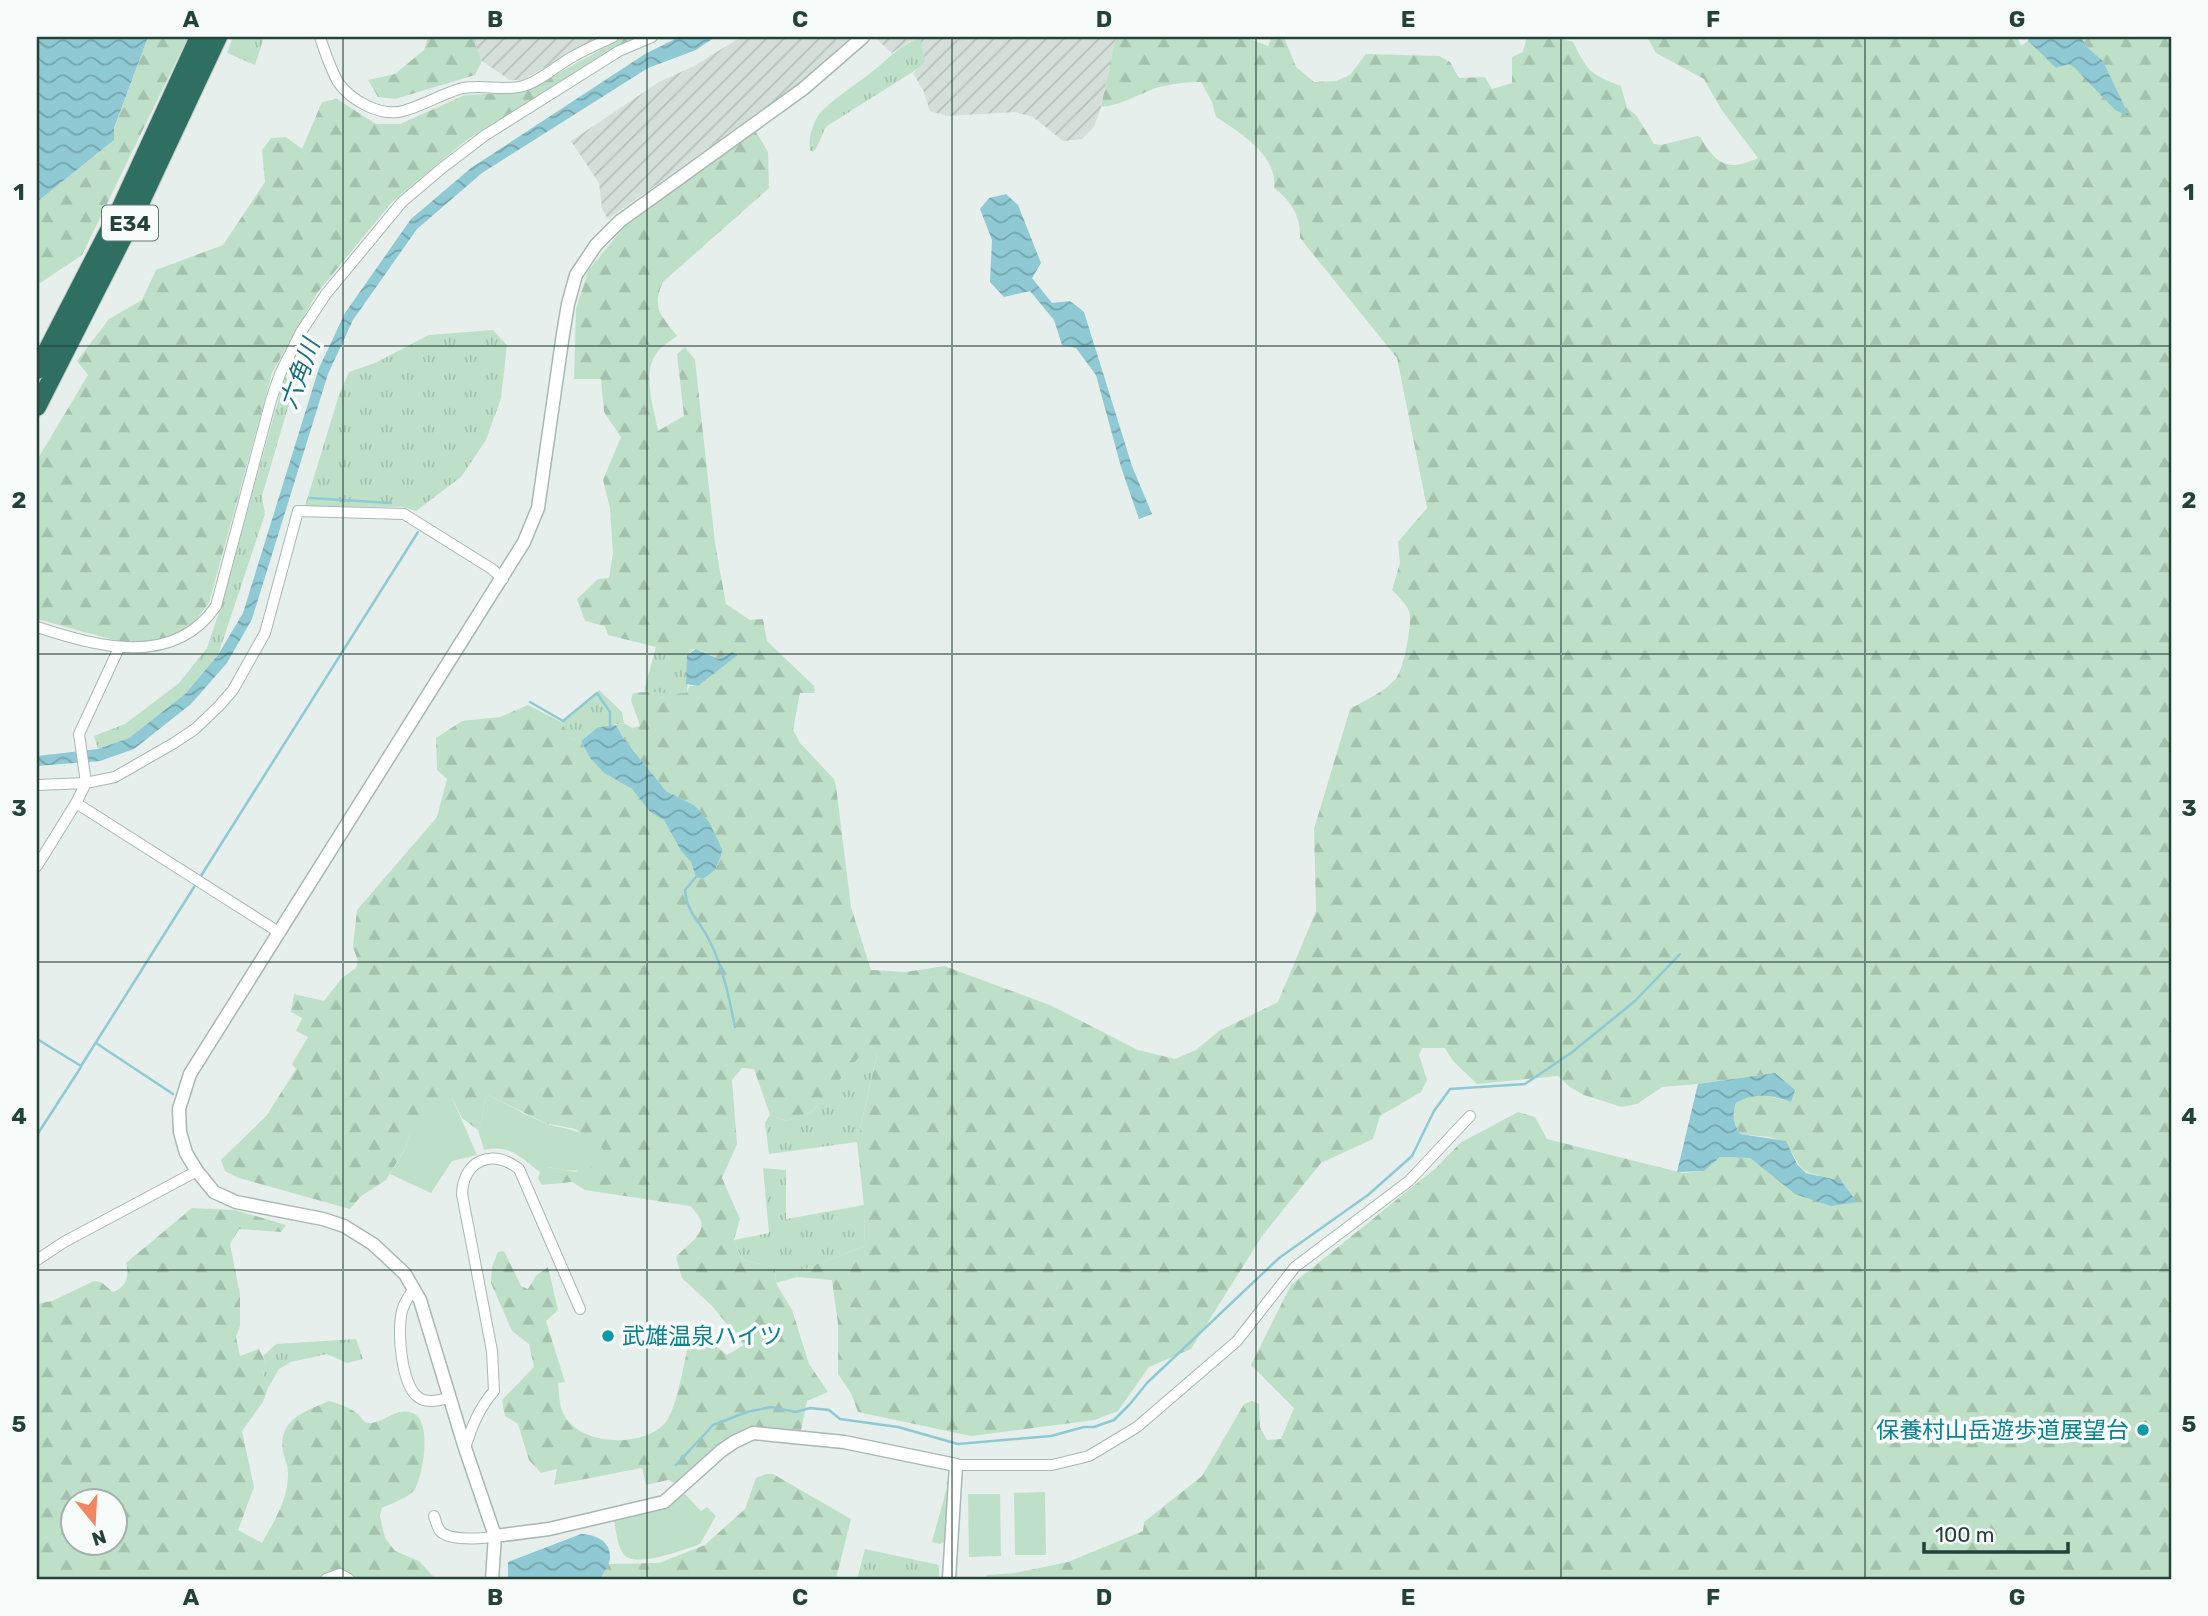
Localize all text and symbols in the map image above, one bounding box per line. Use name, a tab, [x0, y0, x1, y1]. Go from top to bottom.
text: A	[183, 5, 200, 33]
text: B	[487, 5, 503, 33]
text: C	[792, 5, 808, 33]
text: D	[1096, 5, 1112, 33]
text: E	[1401, 5, 1415, 33]
text: F	[1706, 5, 1720, 33]
text: G	[2009, 5, 2025, 33]
text: 1	[13, 178, 25, 206]
text: 1	[2183, 178, 2195, 206]
road number: E34	[102, 206, 158, 241]
water label: 六角川	[275, 333, 326, 413]
text: 2	[12, 486, 26, 514]
text: 2	[2182, 486, 2196, 514]
text: 3	[11, 794, 27, 822]
text: 3	[2181, 794, 2197, 822]
text: 4	[11, 1102, 27, 1130]
text: 4	[2181, 1102, 2197, 1130]
place label: 武雄温泉ハイツ	[622, 1322, 783, 1350]
marker: 武雄温泉ハイツ	[600, 1328, 616, 1344]
text: 5	[12, 1410, 27, 1438]
text: 5	[2182, 1410, 2197, 1438]
place label: 保養村山岳遊歩道展望台	[1876, 1416, 2129, 1444]
marker: 保養村山岳遊歩道展望台	[2135, 1422, 2151, 1438]
north arrow	[60, 1486, 130, 1556]
scale bar	[1924, 1511, 2068, 1555]
text: 100 m	[1935, 1522, 1994, 1547]
text: N	[89, 1525, 109, 1551]
text: A	[183, 1583, 200, 1611]
text: B	[487, 1583, 503, 1611]
text: C	[792, 1583, 808, 1611]
text: D	[1096, 1583, 1112, 1611]
text: E	[1401, 1583, 1415, 1611]
text: F	[1706, 1583, 1720, 1611]
text: G	[2009, 1583, 2025, 1611]

